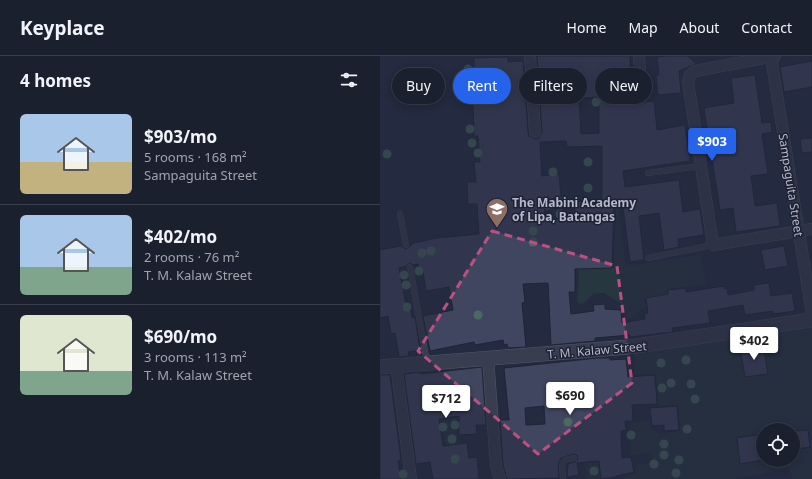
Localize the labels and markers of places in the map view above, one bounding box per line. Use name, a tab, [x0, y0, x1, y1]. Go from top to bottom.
pin: $903	[688, 128, 736, 162]
place label: The Mabini Academy of Lipa, Batangas	[512, 194, 636, 225]
school or university icon: The Mabini Academy of Lipa, Batangas	[484, 196, 510, 229]
pin: $402	[730, 327, 778, 361]
pin: $690	[546, 382, 594, 416]
pin: $712	[422, 385, 470, 419]

